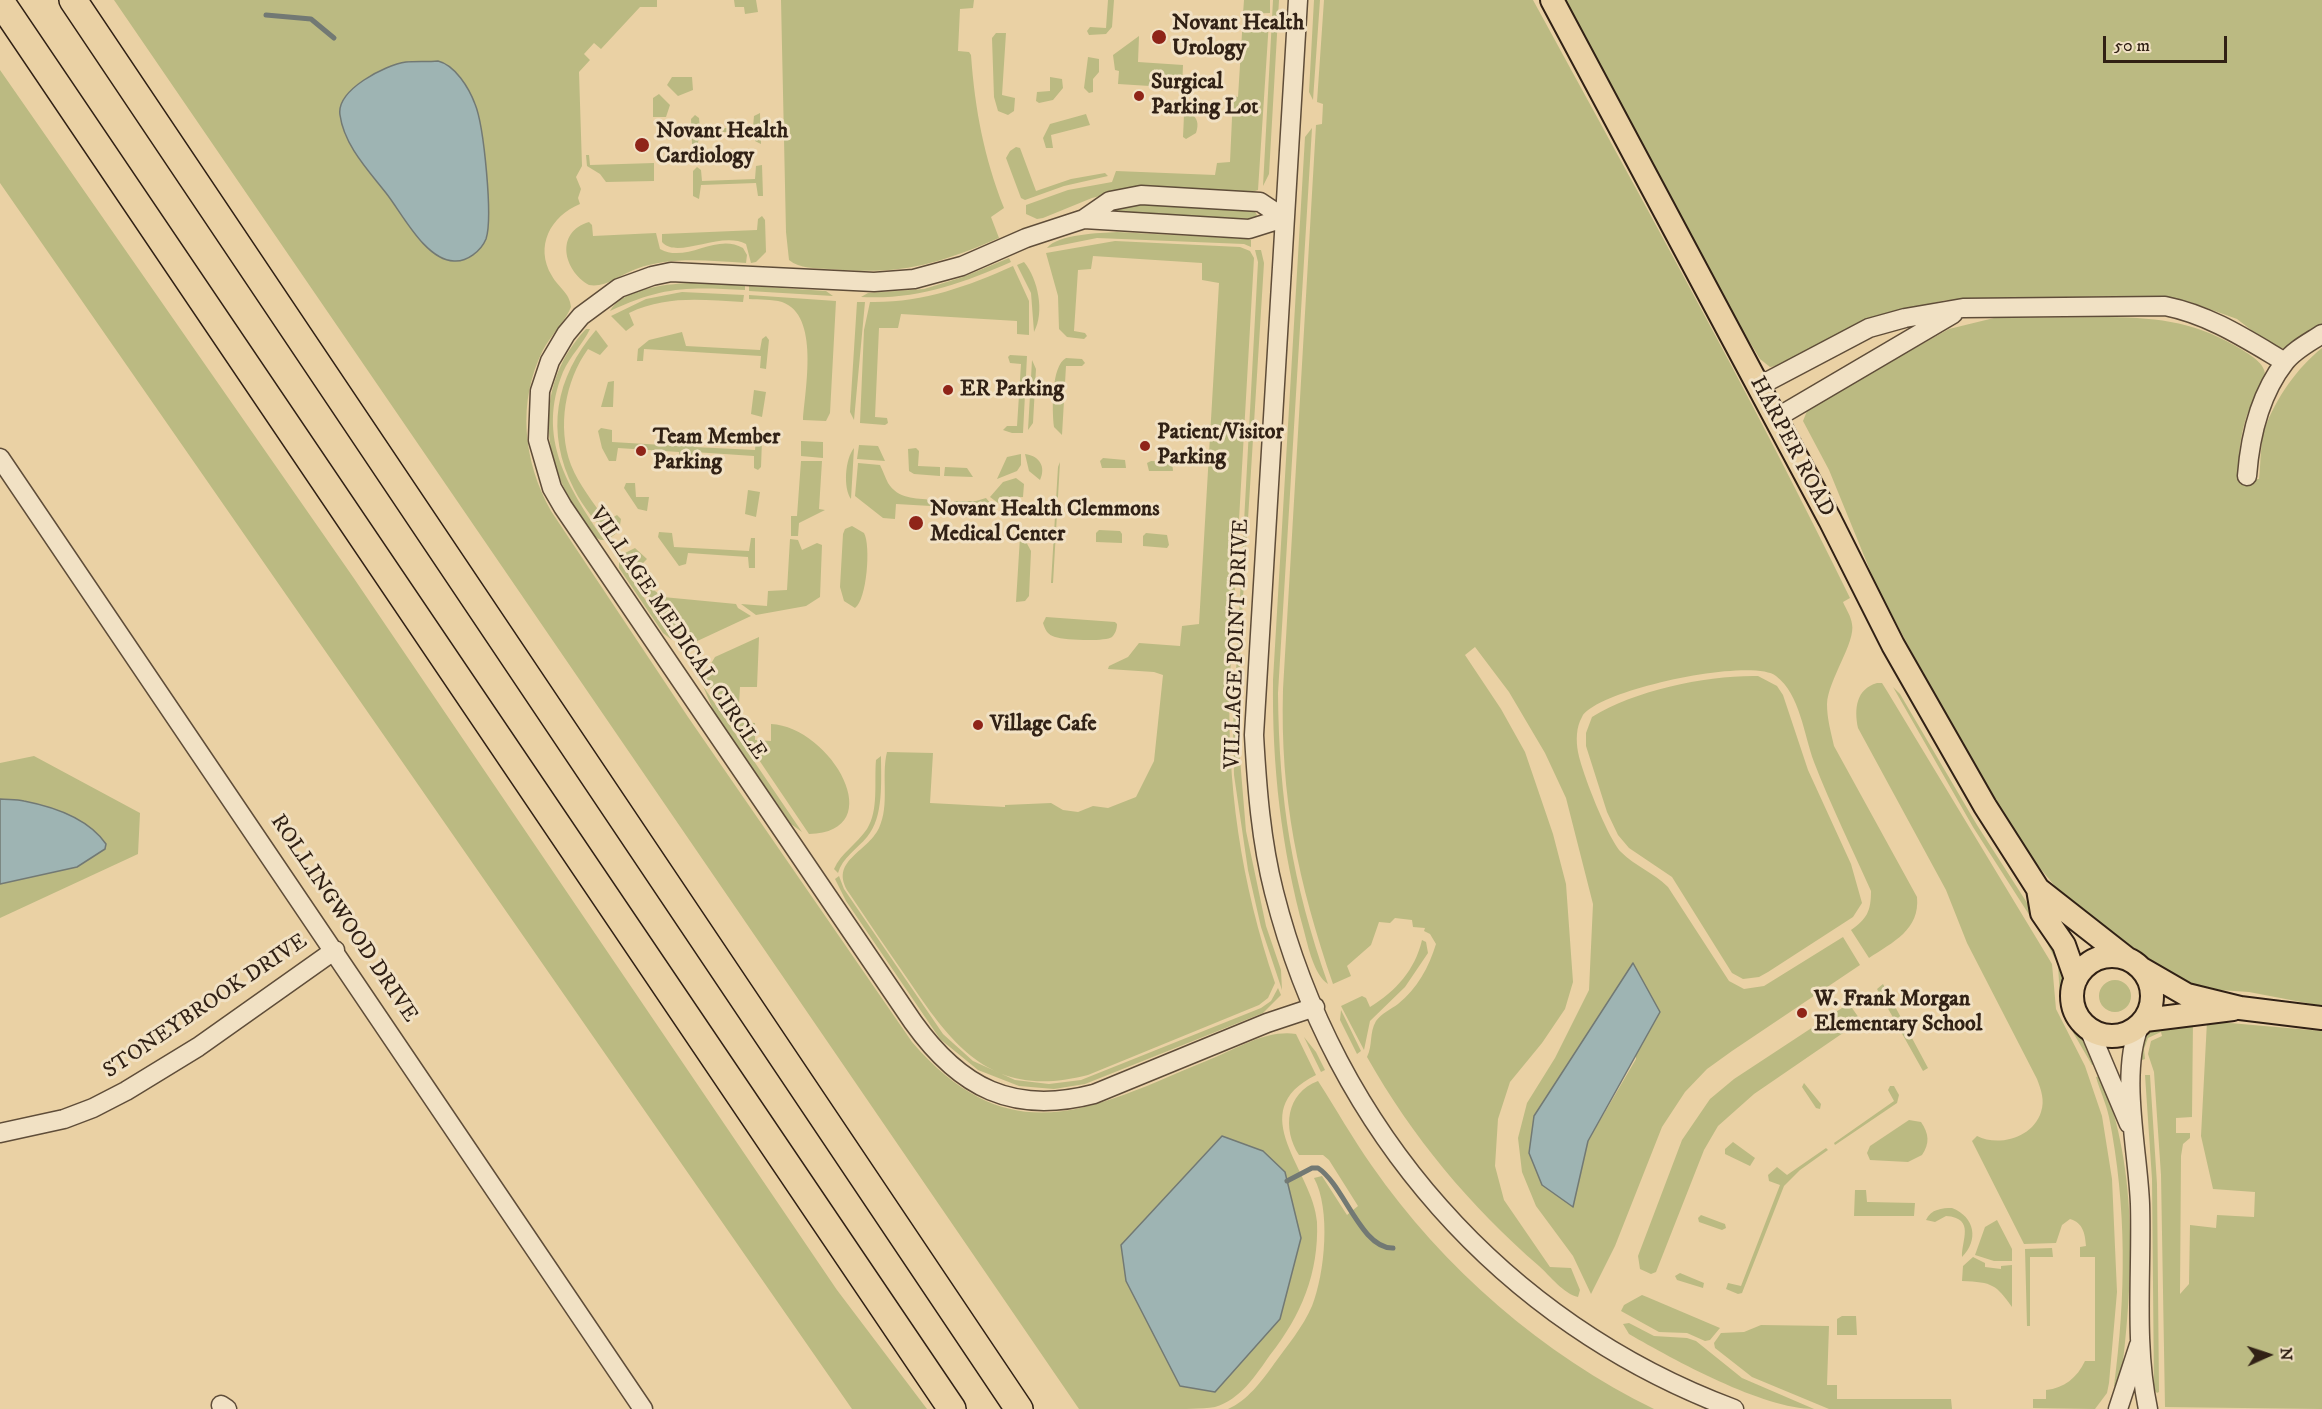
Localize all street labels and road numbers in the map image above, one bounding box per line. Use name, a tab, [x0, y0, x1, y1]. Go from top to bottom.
street label: HARPER ROAD	[1743, 372, 1839, 522]
street label: VILLAGE MEDICAL CIRCLE	[583, 503, 771, 765]
street label: VILLAGE POINT DRIVE	[1220, 518, 1256, 770]
street label: ROLLINGWOOD DRIVE	[264, 810, 422, 1028]
street label: STONEYBROOK DRIVE	[99, 929, 313, 1085]

